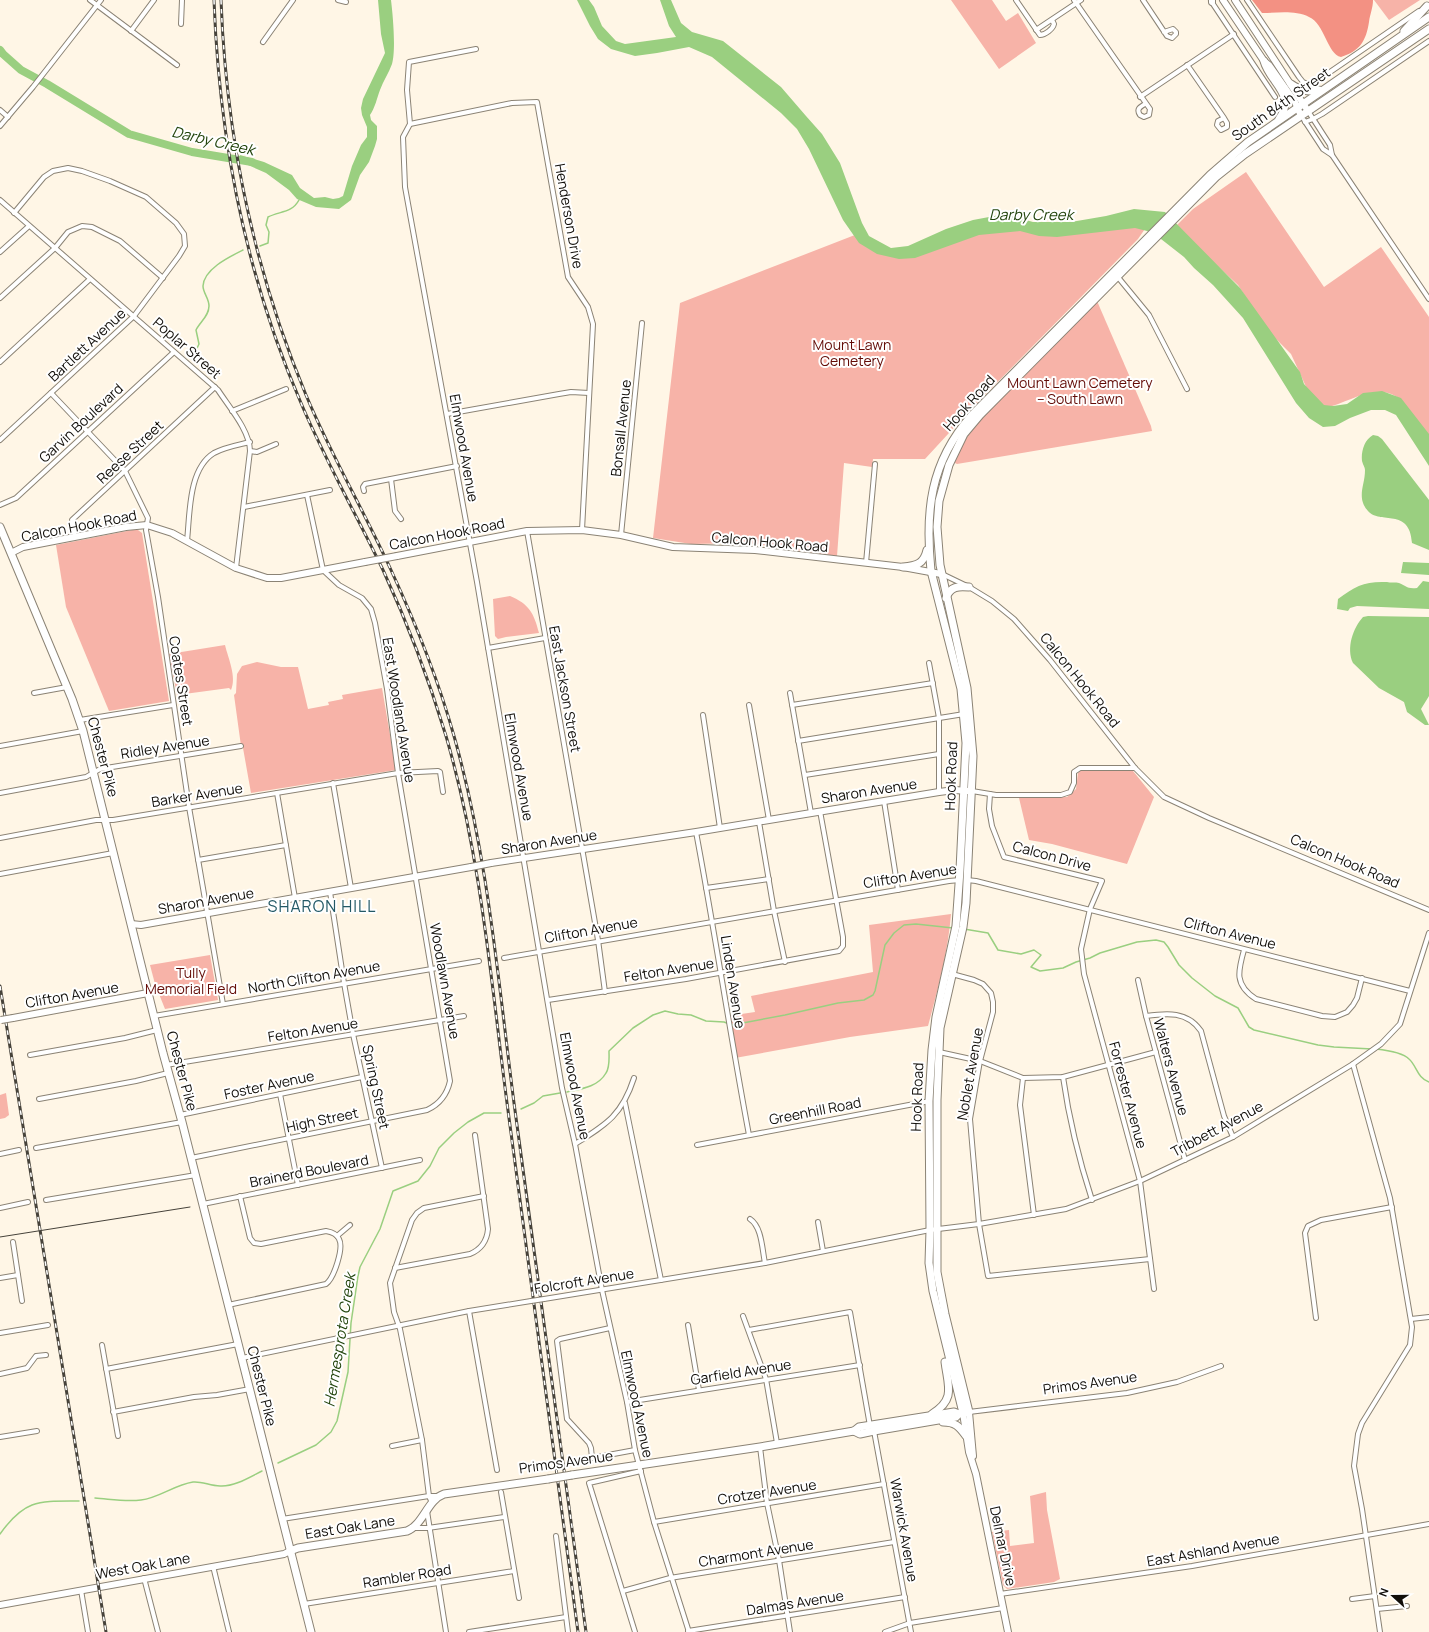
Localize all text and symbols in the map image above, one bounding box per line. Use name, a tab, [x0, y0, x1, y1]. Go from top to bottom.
street label: South 84th Street	[1228, 62, 1334, 145]
water label: Darby Creek	[170, 121, 259, 161]
street label: Henderson Drive	[551, 162, 588, 270]
water label: Darby Creek	[989, 204, 1076, 225]
street label: Bartlett Avenue	[44, 304, 130, 386]
street label: Poplar Street	[149, 313, 226, 383]
park label: Mount Lawn Cemetery	[813, 335, 891, 370]
street label: Hook Road	[938, 371, 999, 435]
park label: Mount Lawn Cemetery -- South Lawn	[1007, 373, 1153, 408]
street label: Bonsall Avenue	[606, 378, 635, 477]
street label: Garvin Boulevard	[35, 379, 127, 466]
street label: Elmwood Avenue	[446, 393, 483, 503]
street label: Reese Street	[92, 416, 167, 487]
street label: Calcon Hook Road	[20, 505, 138, 546]
street label: Calcon Hook Road	[388, 513, 506, 554]
street label: Calcon Hook Road	[711, 527, 829, 556]
street label: East Jackson Street	[545, 624, 586, 754]
street label: Calcon Hook Road	[1036, 628, 1125, 731]
street label: Coates Street	[165, 635, 198, 728]
street label: East Woodland Avenue	[379, 636, 420, 784]
street label: Elmwood Avenue	[501, 712, 538, 822]
street label: Chester Pike	[84, 715, 123, 799]
street label: Ridley Avenue	[119, 730, 211, 763]
street label: Hook Road	[940, 741, 961, 811]
street label: Sharon Avenue	[820, 774, 918, 807]
street label: Barker Avenue	[150, 778, 244, 811]
street label: Sharon Avenue	[500, 825, 598, 858]
street label: Calcon Hook Road	[1288, 829, 1403, 892]
street label: Calcon Drive	[1011, 836, 1094, 875]
street label: Clifton Avenue	[862, 859, 958, 892]
street label: Sharon Avenue	[157, 883, 255, 918]
district label: SHARON HILL	[268, 895, 376, 917]
street label: Clifton Avenue	[543, 912, 639, 947]
street label: Clifton Avenue	[1182, 912, 1278, 953]
street label: Woodlawn Avenue	[426, 921, 465, 1041]
street label: Linden Avenue	[717, 934, 750, 1030]
street label: Felton Avenue	[623, 953, 715, 986]
street label: North Clifton Avenue	[246, 956, 381, 997]
park label: Tully Memorial Field	[145, 963, 237, 998]
street label: Clifton Avenue	[24, 977, 120, 1012]
street label: Felton Avenue	[267, 1013, 359, 1046]
street label: Walters Avenue	[1149, 1016, 1194, 1118]
street label: Noblet Avenue	[952, 1026, 987, 1122]
street label: Chester Pike	[163, 1029, 202, 1113]
street label: Elmwood Avenue	[556, 1031, 595, 1141]
street label: Forrester Avenue	[1105, 1039, 1152, 1150]
street label: Spring Street	[358, 1043, 395, 1131]
street label: Hook Road	[906, 1062, 927, 1132]
street label: Foster Avenue	[222, 1066, 316, 1103]
street label: Greenhill Road	[767, 1092, 863, 1129]
street label: Tribbett Avenue	[1167, 1096, 1266, 1161]
street label: High Street	[284, 1103, 360, 1136]
street label: Brainerd Boulevard	[248, 1150, 370, 1191]
street label: Folcroft Avenue	[533, 1263, 635, 1298]
water label: Hermesprota Creek	[319, 1269, 361, 1408]
street label: Chester Pike	[243, 1344, 282, 1428]
street label: Elmwood Avenue	[617, 1349, 658, 1459]
street label: Garfield Avenue	[689, 1354, 793, 1389]
street label: Primos Avenue	[1042, 1366, 1138, 1399]
street label: Primos Avenue	[518, 1445, 614, 1478]
street label: Crotzer Avenue	[716, 1474, 818, 1509]
street label: Warwick Avenue	[886, 1477, 923, 1583]
street label: Delmar Drive	[986, 1504, 1021, 1588]
street label: East Oak Lane	[304, 1510, 396, 1543]
street label: East Ashland Avenue	[1145, 1528, 1281, 1571]
street label: Charmont Avenue	[697, 1534, 815, 1571]
street label: West Oak Lane	[94, 1548, 191, 1583]
street label: Rambler Road	[361, 1559, 452, 1592]
north arrow	[1373, 1576, 1413, 1616]
street label: Dalmas Avenue	[745, 1585, 845, 1620]
text: N	[1375, 1586, 1392, 1599]

